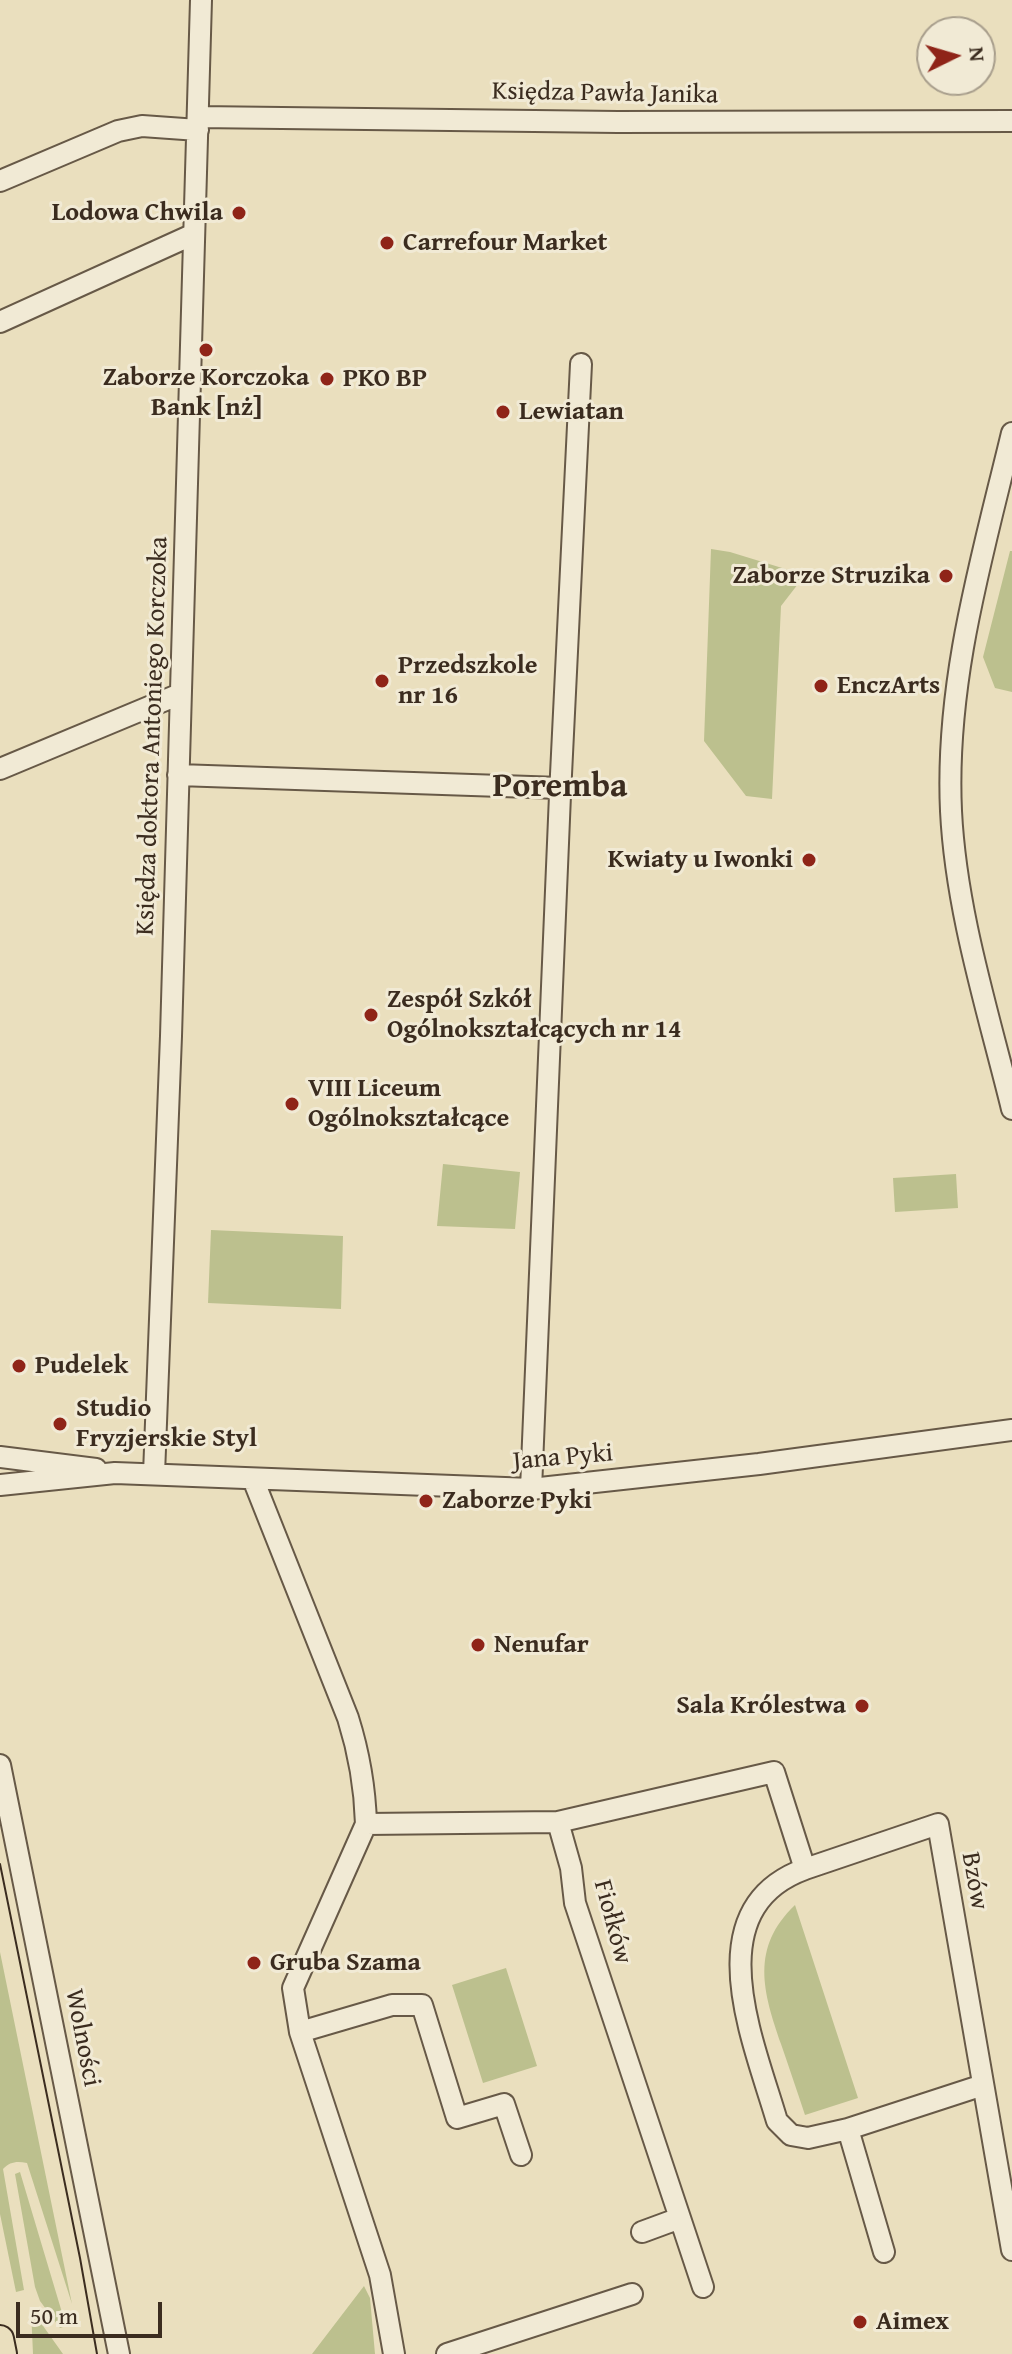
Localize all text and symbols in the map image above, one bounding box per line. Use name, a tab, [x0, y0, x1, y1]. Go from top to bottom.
north arrow	[916, 16, 996, 96]
text: N	[961, 45, 994, 63]
street label: Księdza Pawła Janika	[492, 76, 718, 112]
place label: Lodowa Chwila	[52, 197, 223, 229]
marker: Lodowa Chwila	[230, 204, 248, 222]
place label: Carrefour Market	[403, 227, 607, 259]
marker: Carrefour Market	[378, 234, 396, 252]
marker: Zaborze Korczoka Bank [nż]	[197, 341, 215, 359]
place label: Zaborze Korczoka Bank [nż]	[103, 362, 309, 424]
place label: PKO BP	[343, 363, 427, 395]
marker: PKO BP	[318, 370, 336, 388]
place label: Lewiatan	[519, 396, 624, 428]
marker: Lewiatan	[494, 403, 512, 421]
street label: Księdza doktora Antoniego Korczoka	[130, 536, 176, 936]
place label: Zaborze Struzika	[733, 560, 930, 592]
marker: Zaborze Struzika	[937, 567, 955, 585]
place label: Przedszkole nr 16	[398, 650, 538, 712]
place label: EnczArts	[837, 670, 940, 702]
marker: Przedszkole nr 16	[373, 672, 391, 690]
marker: EnczArts	[812, 677, 830, 695]
district label: Poremba	[493, 767, 627, 807]
place label: Kwiaty u Iwonki	[608, 844, 793, 876]
marker: Kwiaty u Iwonki	[800, 851, 818, 869]
place label: Zespół Szkół Ogólnokształcących nr 14	[387, 984, 682, 1046]
marker: Zespół Szkół Ogólnokształcących nr 14	[362, 1006, 380, 1024]
place label: VIII Liceum Ogólnokształcące	[308, 1073, 509, 1134]
marker: VIII Liceum Ogólnokształcące	[283, 1095, 301, 1113]
place label: Pudelek	[35, 1350, 128, 1382]
marker: Pudelek	[10, 1357, 28, 1375]
place label: Studio Fryzjerskie Styl	[76, 1393, 257, 1454]
marker: Studio Fryzjerskie Styl	[51, 1415, 69, 1433]
street label: Jana Pyki	[512, 1438, 614, 1478]
place label: Zaborze Pyki	[442, 1485, 592, 1517]
marker: Zaborze Pyki	[417, 1492, 435, 1510]
place label: Nenufar	[494, 1629, 589, 1661]
marker: Nenufar	[469, 1636, 487, 1654]
place label: Sala Królestwa	[676, 1690, 846, 1722]
marker: Sala Królestwa	[853, 1697, 871, 1715]
street label: Bzów	[954, 1850, 994, 1912]
street label: Fiołków	[586, 1877, 638, 1967]
place label: Gruba Szama	[270, 1947, 421, 1979]
marker: Gruba Szama	[245, 1954, 263, 1972]
street label: Wolności	[57, 1987, 107, 2089]
scale bar	[20, 2286, 166, 2336]
text: 50 m	[30, 2298, 78, 2333]
place label: Aimex	[876, 2306, 949, 2338]
marker: Aimex	[851, 2313, 869, 2331]

